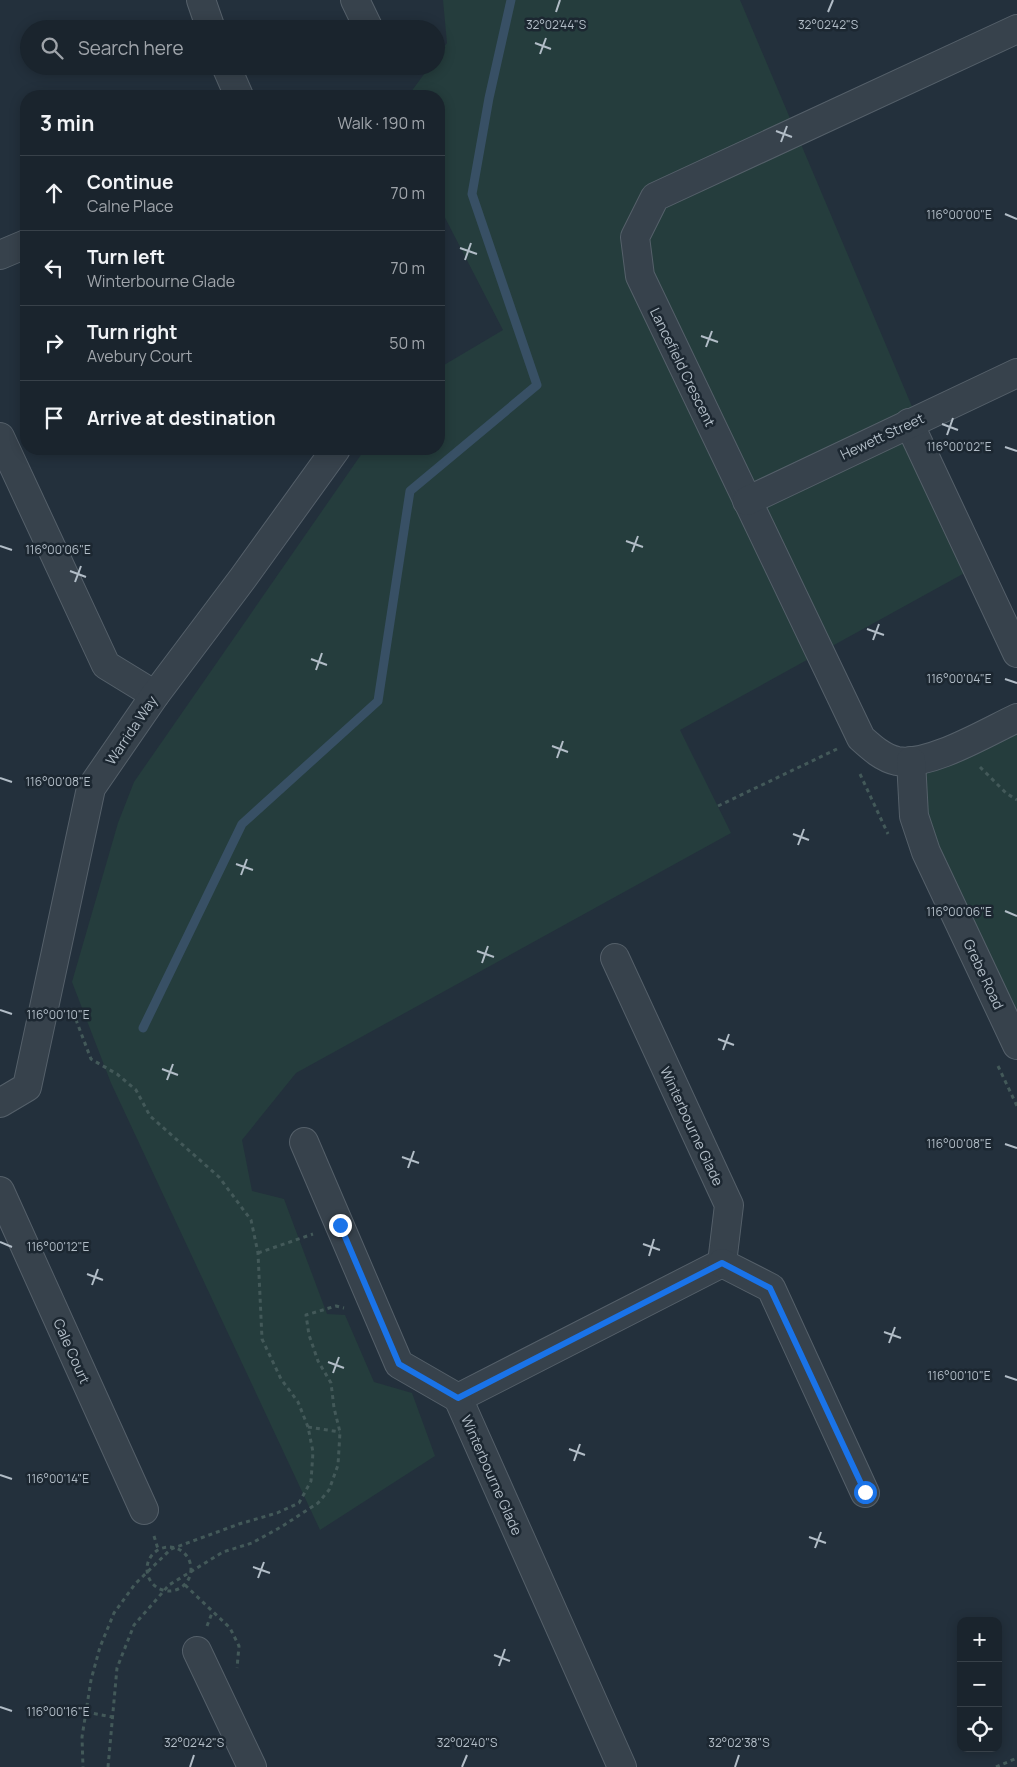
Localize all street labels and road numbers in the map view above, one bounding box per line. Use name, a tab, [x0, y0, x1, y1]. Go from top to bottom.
street label: Lancefield Crescent	[646, 305, 720, 430]
street label: Hewett Street	[837, 408, 927, 464]
street label: Warrida Way	[101, 691, 161, 768]
street label: Grebe Road	[959, 936, 1009, 1012]
street label: Winterbourne Glade	[656, 1063, 728, 1189]
street label: Cale Court	[49, 1315, 95, 1387]
street label: Winterbourne Glade	[457, 1412, 527, 1538]

